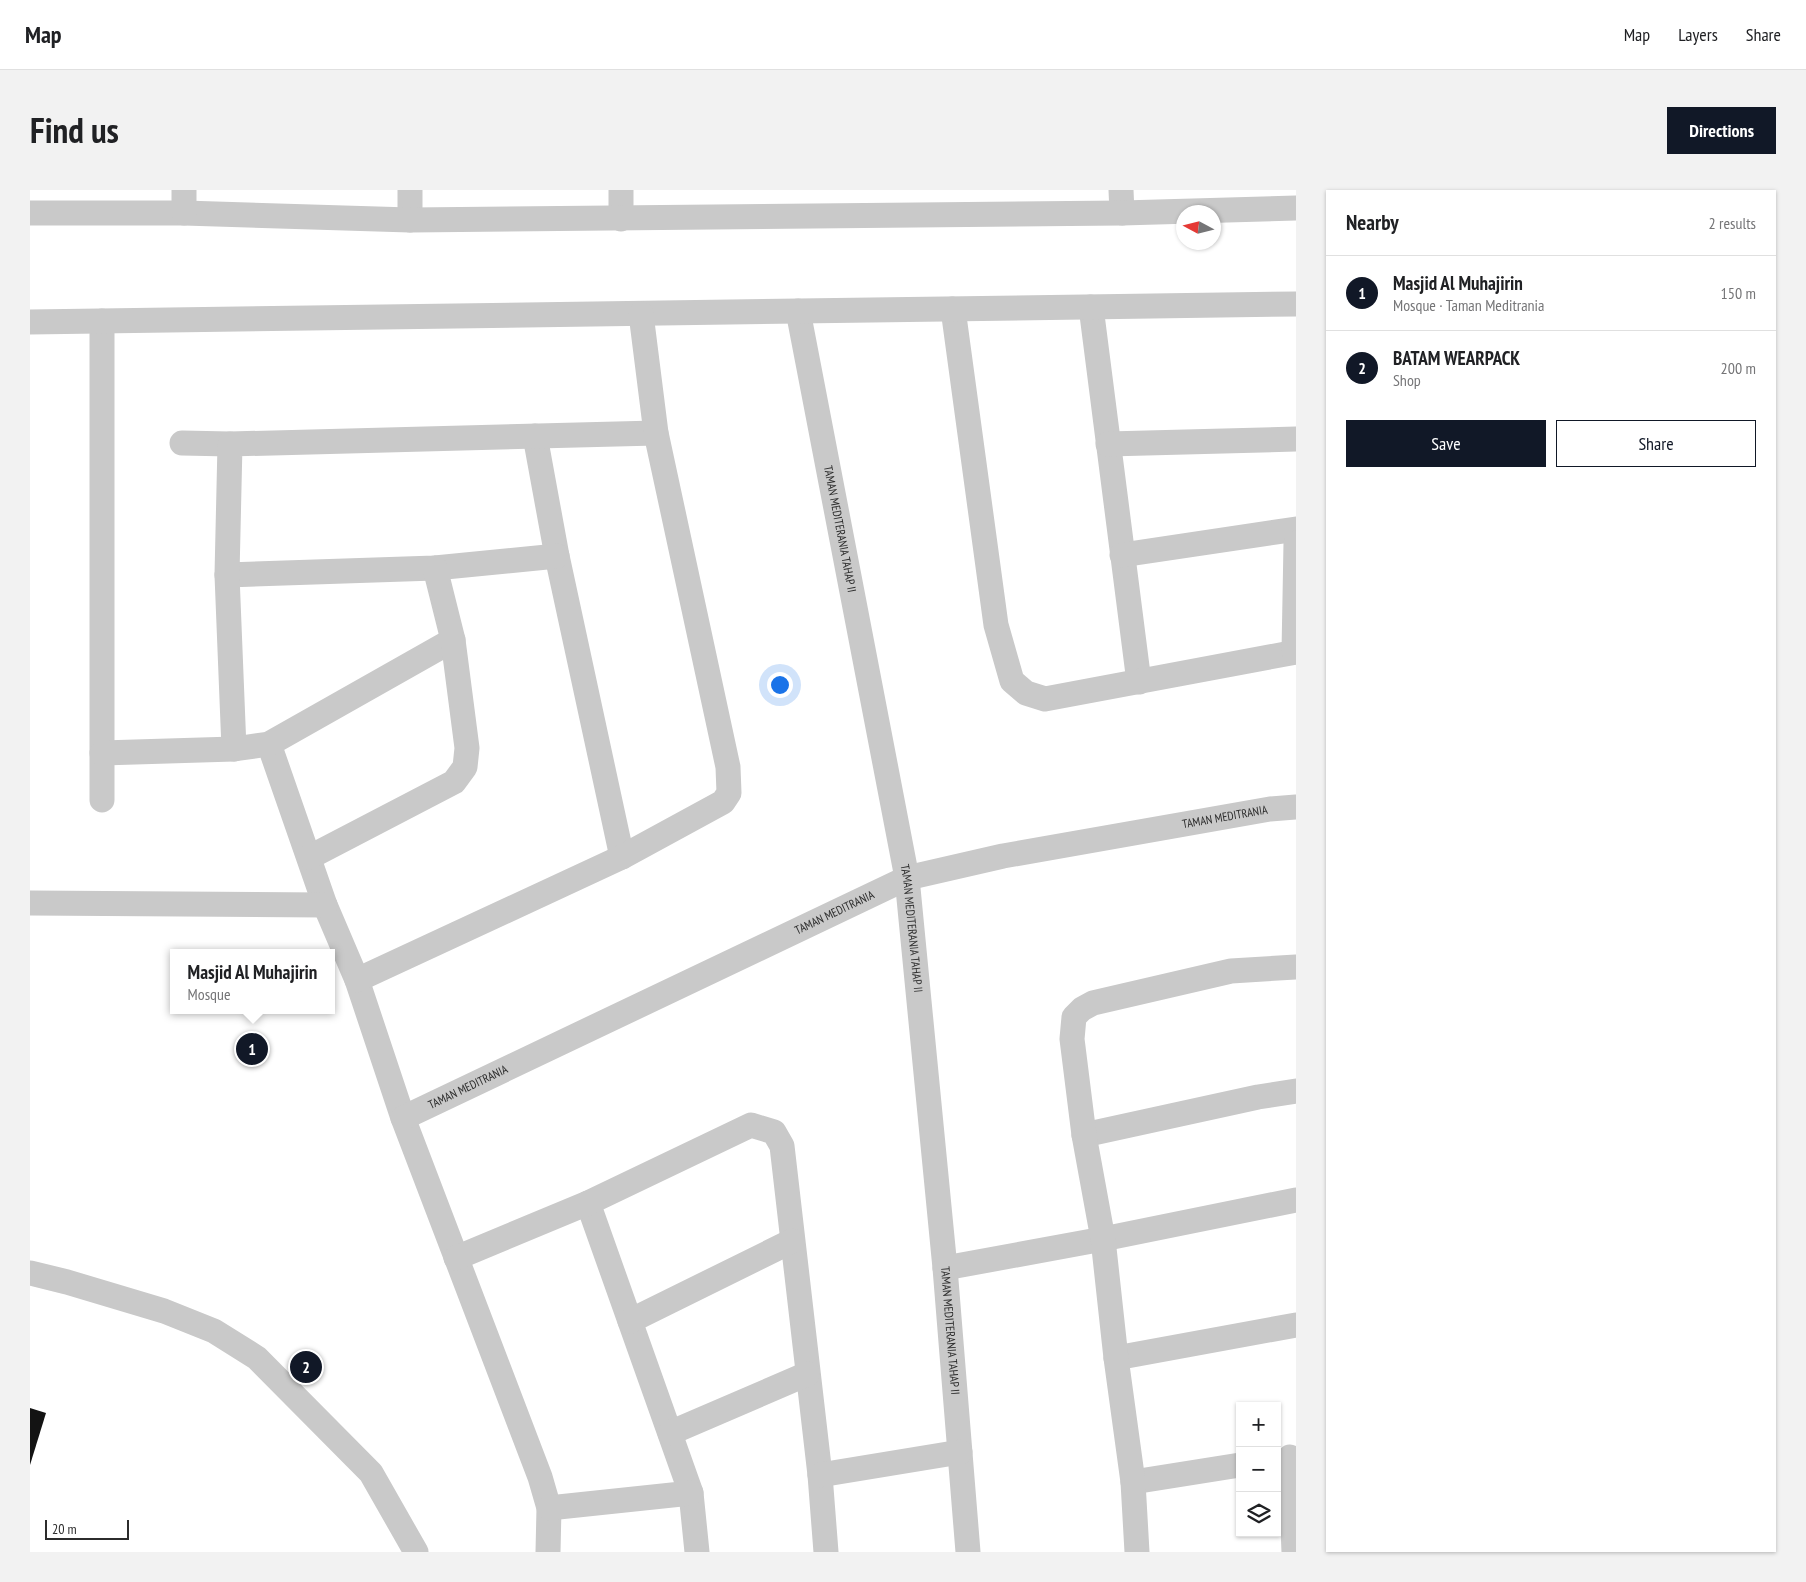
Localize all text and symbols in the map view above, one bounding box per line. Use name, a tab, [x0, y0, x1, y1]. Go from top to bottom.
text: Map	[25, 19, 62, 50]
text: Map	[1624, 23, 1650, 46]
text: Layers	[1678, 23, 1718, 46]
text: Share	[1746, 23, 1781, 46]
text: Find us	[30, 107, 119, 153]
button: Directions	[1667, 107, 1776, 154]
north arrow	[1176, 205, 1221, 250]
text: Nearby	[1346, 209, 1399, 236]
text: 2 results	[1709, 213, 1756, 233]
text: Masjid Al Muhajirin	[1393, 271, 1523, 295]
text: 1	[1358, 283, 1366, 303]
text: 150 m	[1721, 283, 1756, 303]
text: Mosque · Taman Meditrania	[1393, 295, 1544, 315]
text: BATAM WEARPACK	[1393, 346, 1520, 370]
text: 2	[1358, 358, 1366, 378]
text: 200 m	[1721, 358, 1756, 378]
text: Shop	[1393, 370, 1421, 390]
button: Save	[1346, 420, 1546, 467]
button: Share	[1556, 420, 1756, 467]
street label: TAMAN MEDITERANIA TAHAP II	[821, 464, 860, 594]
your location	[767, 672, 793, 698]
street label: TAMAN MEDITRANIA	[1181, 802, 1269, 831]
street label: TAMAN MEDITERANIA TAHAP II	[898, 863, 926, 993]
street label: TAMAN MEDITRANIA	[792, 887, 877, 937]
popup	[170, 949, 335, 1014]
text: Masjid Al Muhajirin	[188, 960, 317, 984]
text: Mosque	[188, 984, 231, 1004]
pin: 1	[236, 1030, 268, 1068]
street label: TAMAN MEDITRANIA	[426, 1061, 510, 1112]
street label: TAMAN MEDITERANIA TAHAP II	[938, 1266, 963, 1395]
pin: 2	[290, 1348, 322, 1386]
map controls	[1236, 1402, 1281, 1537]
button: +	[1236, 1402, 1281, 1447]
button: −	[1236, 1447, 1281, 1492]
button: layers	[1236, 1492, 1281, 1537]
scale bar	[45, 1517, 129, 1540]
text: 20 m	[52, 1520, 77, 1538]

